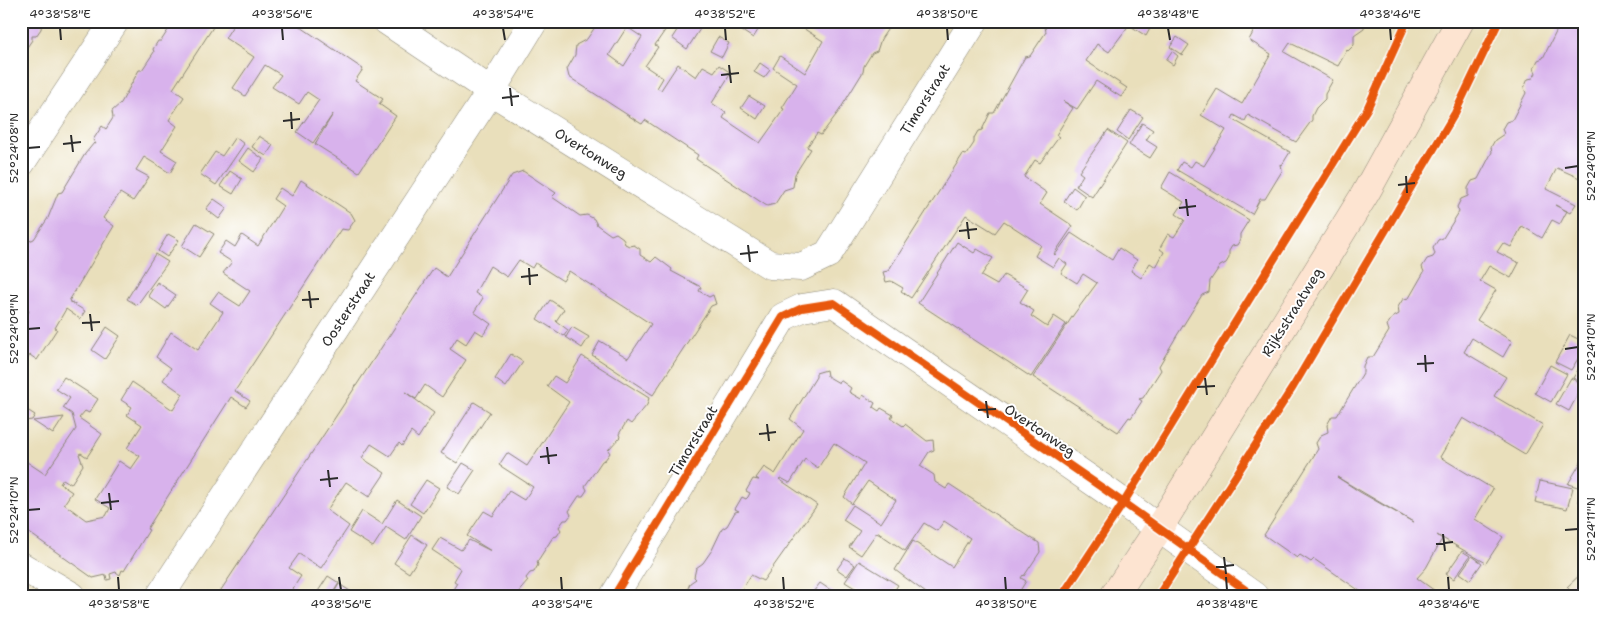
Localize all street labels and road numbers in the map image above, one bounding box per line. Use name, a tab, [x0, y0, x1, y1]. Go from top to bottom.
street label: Timorstraat	[896, 60, 954, 138]
street label: Overtonweg	[551, 124, 631, 182]
street label: Rijksstraatweg	[1257, 264, 1327, 360]
street label: Oosterstraat	[317, 268, 379, 350]
street label: Overtonweg	[1001, 400, 1079, 460]
street label: Timorstraat	[665, 402, 721, 480]

